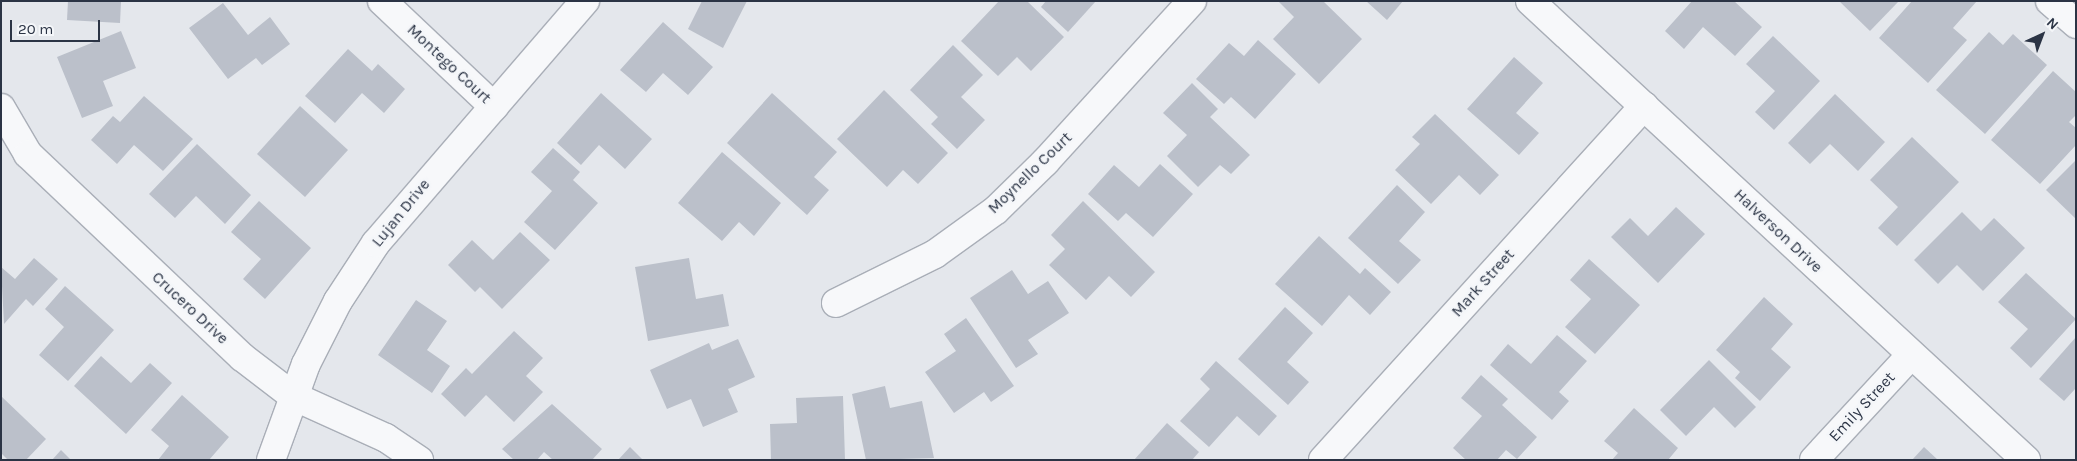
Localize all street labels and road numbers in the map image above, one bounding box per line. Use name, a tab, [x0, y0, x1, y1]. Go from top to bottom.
street label: Montego Court	[403, 20, 495, 108]
street label: Moynello Court	[984, 128, 1076, 218]
street label: Lujan Drive	[368, 175, 434, 251]
street label: Halverson Drive	[1730, 185, 1826, 277]
street label: Mark Street	[1447, 245, 1519, 321]
street label: Crucero Drive	[148, 268, 232, 348]
street label: Emily Street	[1825, 368, 1899, 446]

